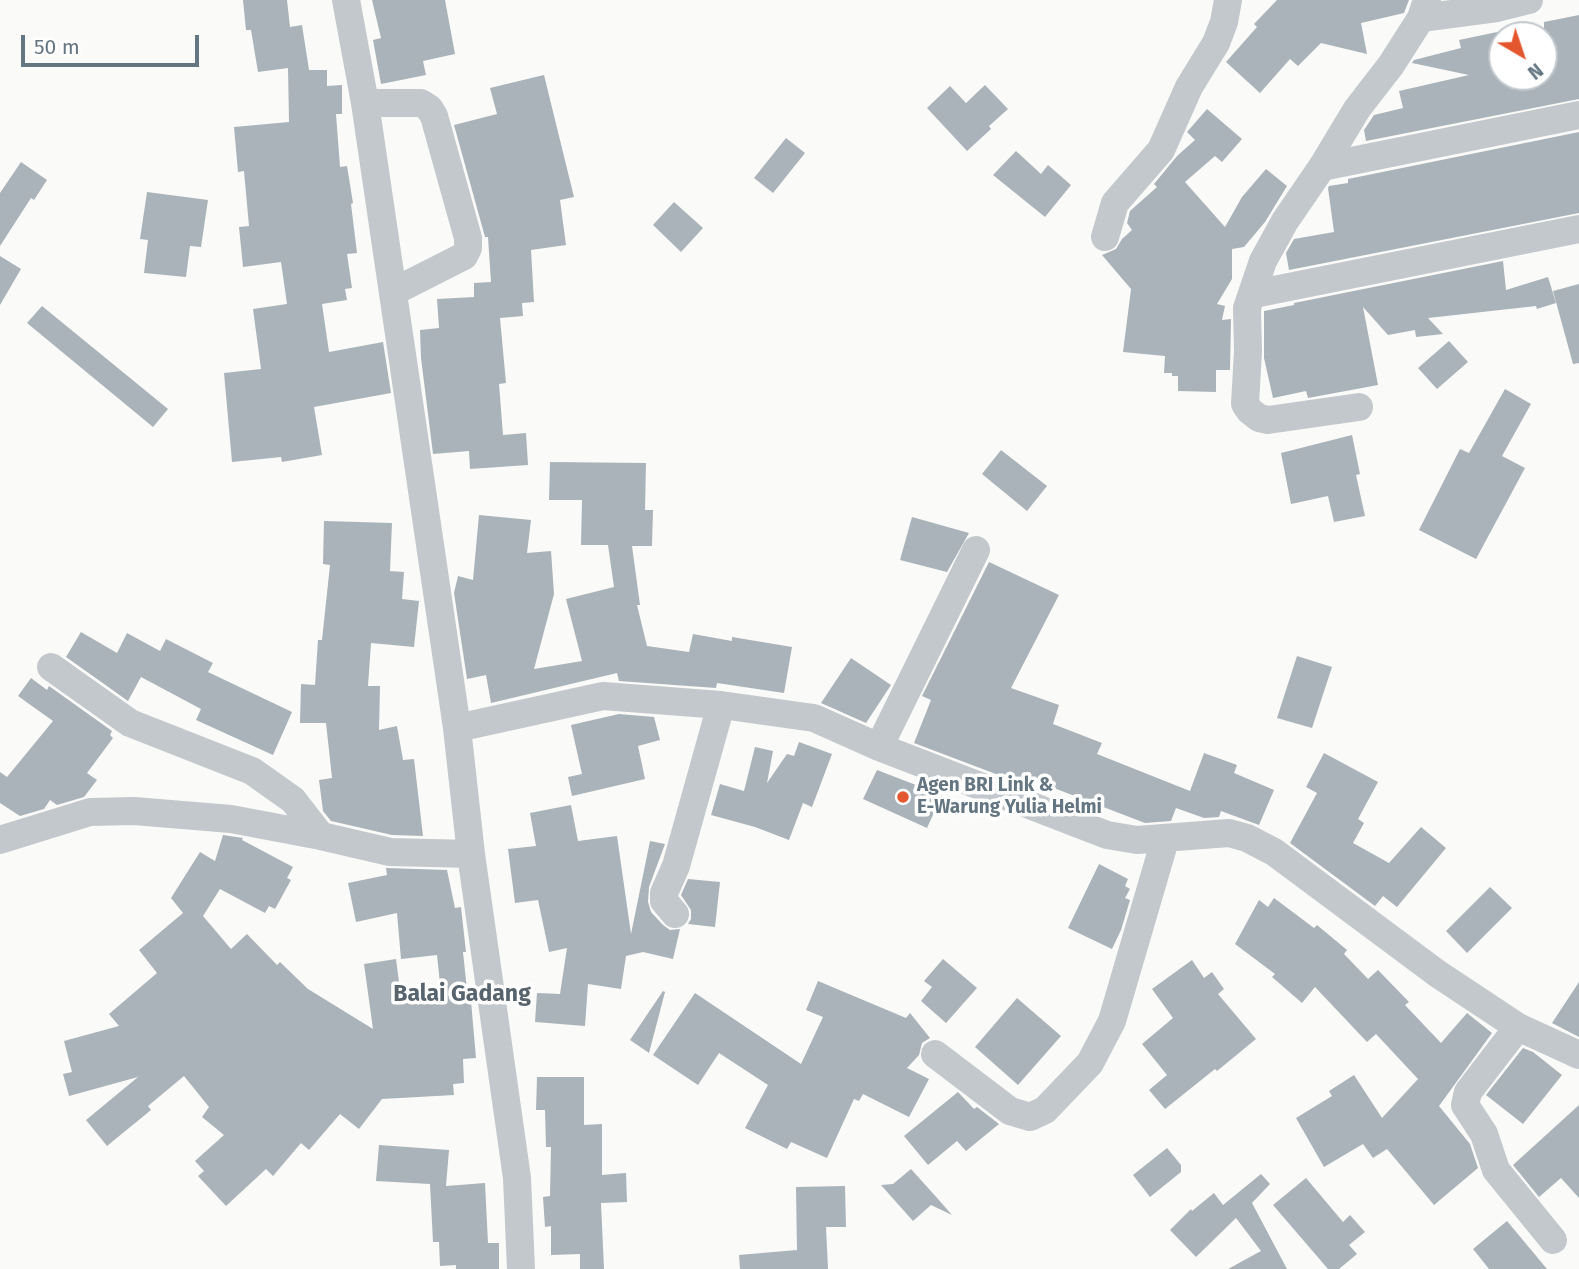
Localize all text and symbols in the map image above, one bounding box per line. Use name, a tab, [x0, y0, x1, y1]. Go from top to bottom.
scale bar	[24, 21, 203, 65]
north arrow	[1488, 21, 1558, 91]
text: 50 m	[34, 34, 80, 60]
text: N	[1523, 58, 1547, 84]
place label: Agen BRI Link & E-Warung Yulia Helmi	[917, 775, 1102, 819]
marker: Agen BRI Link & E-Warung Yulia Helmi	[895, 789, 911, 805]
district label: Balai Gadang	[393, 981, 531, 1009]

